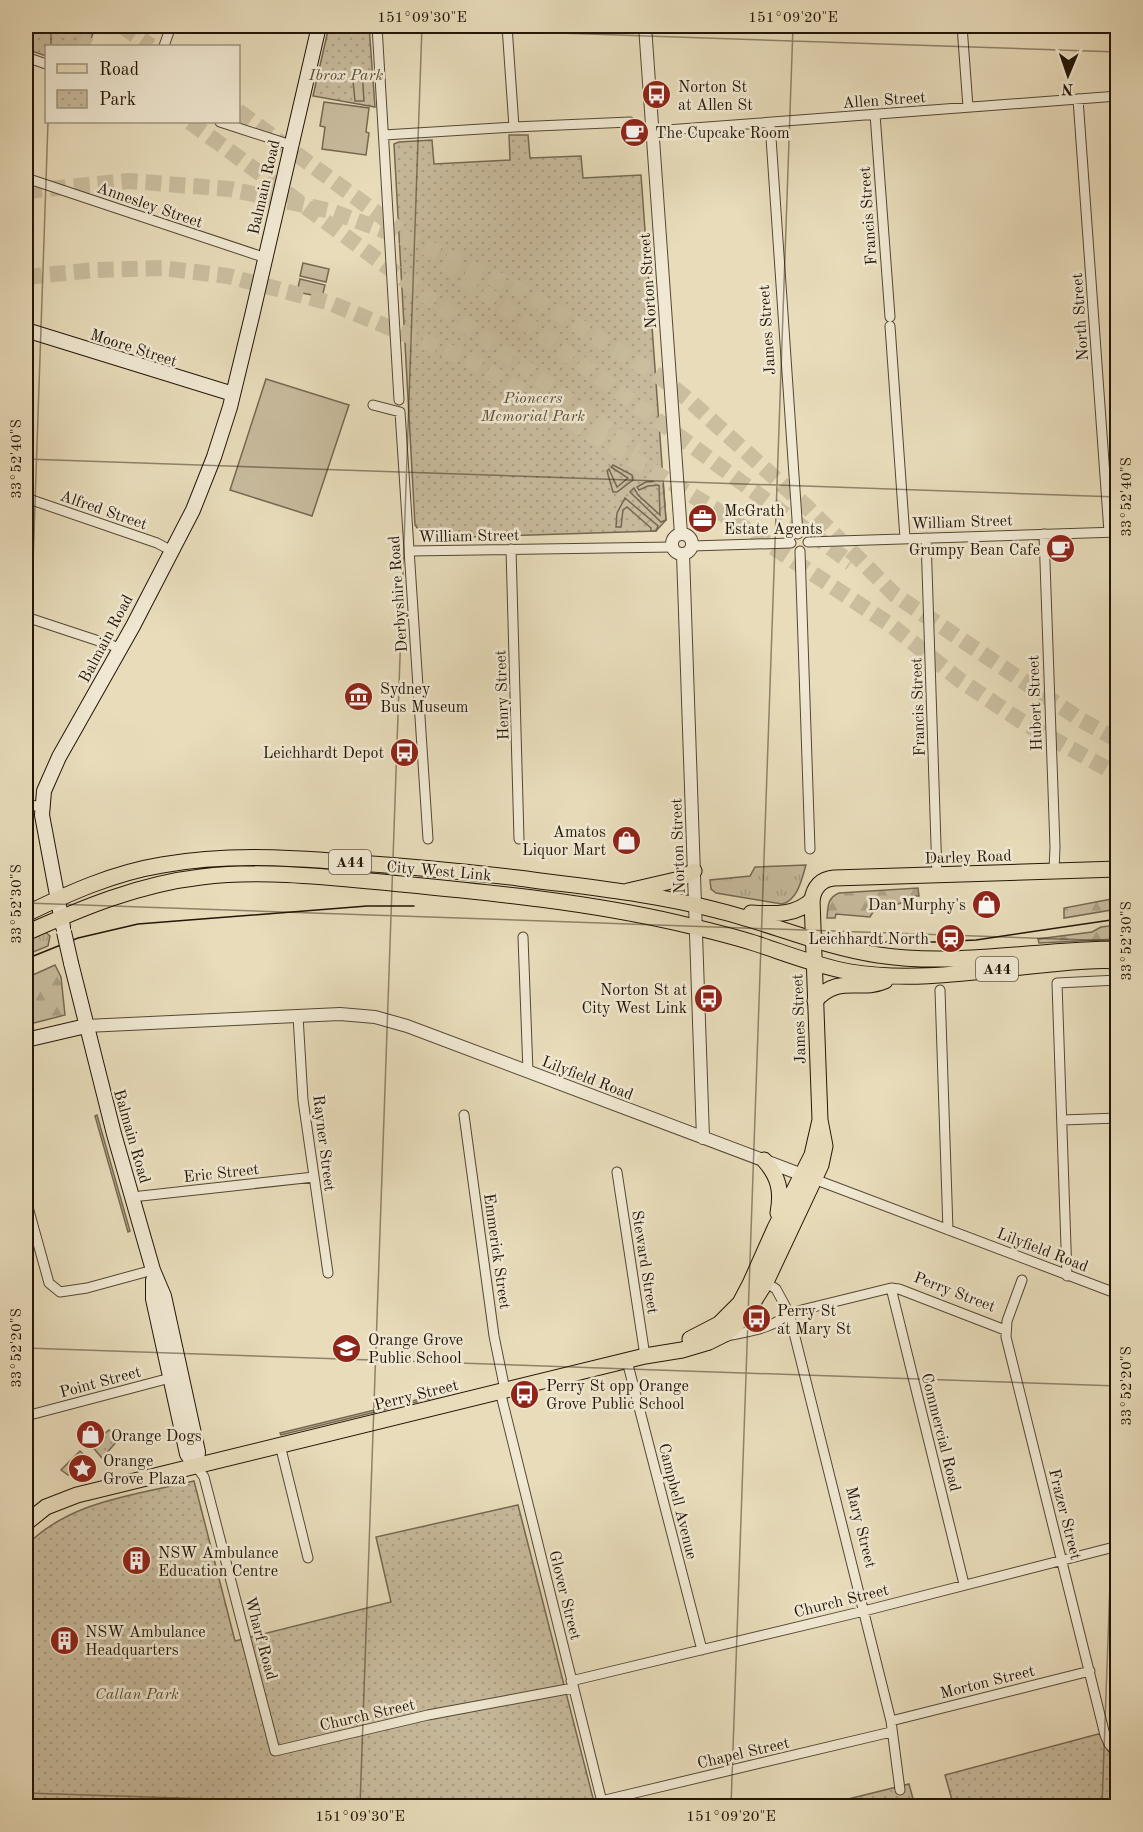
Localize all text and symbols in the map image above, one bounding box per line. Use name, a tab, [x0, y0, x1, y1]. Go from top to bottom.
text: 151°09'30"E	[377, 11, 467, 26]
text: 151°09'20"E	[748, 11, 838, 26]
legend	[45, 45, 240, 123]
north arrow	[1038, 45, 1098, 105]
text: Road	[99, 61, 139, 79]
park label: Ibrox Park	[308, 68, 383, 84]
bus stop icon: Norton St at Allen St	[641, 79, 673, 111]
place label: Norton St at Allen St	[678, 80, 753, 114]
text: N	[1060, 80, 1074, 96]
street label: Allen Street	[842, 90, 927, 112]
text: Park	[99, 91, 136, 109]
cafe icon: The Cupcake Room	[618, 116, 650, 148]
place label: The Cupcake Room	[655, 126, 790, 142]
street label: Balmain Road	[246, 138, 284, 236]
street label: Francis Street	[858, 166, 880, 266]
street label: Annesley Street	[94, 180, 205, 232]
street label: Norton Street	[638, 232, 660, 329]
street label: North Street	[1070, 272, 1092, 361]
street label: James Street	[757, 284, 779, 376]
street label: Moore Street	[88, 327, 179, 371]
park label: Pioneers Memorial Park	[480, 391, 585, 425]
text: 33°52'40"S	[10, 419, 25, 499]
text: 33°52'40"S	[1120, 457, 1135, 537]
street label: Alfred Street	[58, 489, 149, 533]
office icon: McGrath Estate Agents	[687, 503, 719, 535]
place label: McGrath Estate Agents	[724, 504, 822, 538]
street label: William Street	[911, 513, 1013, 533]
street label: William Street	[418, 528, 520, 546]
cafe icon: Grumpy Bean Cafe	[1045, 533, 1077, 565]
street label: Derbyshire Road	[387, 535, 411, 653]
place label: Grumpy Bean Cafe	[909, 543, 1040, 559]
street label: Balmain Road	[77, 592, 137, 686]
street label: Henry Street	[493, 649, 513, 740]
street label: Hubert Street	[1026, 654, 1046, 751]
street label: Francis Street	[909, 657, 929, 757]
museum icon: Sydney Bus Museum	[343, 681, 375, 713]
place label: Sydney Bus Museum	[380, 682, 469, 716]
bus stop icon: Leichhardt Depot	[389, 736, 421, 768]
place label: Leichhardt Depot	[263, 746, 384, 762]
street label: Norton Street	[669, 797, 689, 894]
shop icon: Amatos Liquor Mart	[611, 824, 643, 856]
place label: Amatos Liquor Mart	[522, 825, 606, 859]
street label: Darley Road	[924, 848, 1012, 868]
road number: A44	[329, 850, 371, 874]
street label: City West Link	[386, 859, 492, 885]
text: 33°52'30"S	[10, 864, 25, 944]
shop icon: Dan Murphy's	[971, 888, 1003, 920]
place label: Dan Murphy's	[868, 898, 966, 914]
text: 33°52'30"S	[1120, 901, 1135, 981]
station icon: Leichhardt North	[934, 922, 966, 954]
place label: Leichhardt North	[808, 932, 929, 948]
road number: A44	[976, 957, 1018, 981]
street label: James Street	[790, 973, 810, 1064]
bus stop icon: Norton St at City West Link	[692, 982, 724, 1014]
place label: Norton St at City West Link	[581, 983, 687, 1017]
street label: Lilyfield Road	[539, 1054, 635, 1104]
street label: Balmain Road	[110, 1088, 152, 1185]
street label: Rayner Street	[309, 1094, 337, 1193]
street label: Eric Street	[183, 1162, 260, 1186]
street label: Emmerick Street	[480, 1192, 512, 1311]
street label: Steward Street	[628, 1209, 660, 1316]
street label: Lilyfield Road	[994, 1226, 1090, 1276]
street label: Perry Street	[911, 1270, 998, 1316]
bus stop icon: Perry St at Mary St	[740, 1303, 772, 1335]
place label: Perry St at Mary St	[777, 1304, 852, 1338]
text: 33°52'20"S	[10, 1308, 25, 1388]
school or university icon: Orange Grove Public School	[331, 1332, 363, 1364]
place label: Orange Grove Public School	[368, 1333, 463, 1367]
text: 33°52'20"S	[1120, 1346, 1135, 1426]
street label: Point Street	[58, 1364, 143, 1401]
street label: Commercial Road	[918, 1372, 963, 1493]
street label: Perry Street	[373, 1378, 460, 1414]
bus stop icon: Perry St opp Orange Grove Public School	[509, 1378, 541, 1410]
place label: Perry St opp Orange Grove Public School	[546, 1379, 689, 1413]
shop icon: Orange Dogs	[74, 1419, 106, 1451]
place label: Orange Dogs	[111, 1429, 202, 1445]
street label: Campbell Avenue	[655, 1442, 699, 1561]
place icon: Orange Grove Plaza	[66, 1453, 98, 1485]
place label: Orange Grove Plaza	[103, 1454, 186, 1488]
street label: Frazer Street	[1045, 1467, 1083, 1562]
street label: Mary Street	[842, 1485, 878, 1570]
building icon: NSW Ambulance Education Centre	[121, 1545, 153, 1577]
place label: NSW Ambulance Education Centre	[158, 1546, 279, 1580]
street label: Glover Street	[545, 1549, 583, 1642]
street label: Church Street	[792, 1582, 891, 1621]
street label: Wharf Road	[241, 1595, 279, 1682]
building icon: NSW Ambulance Headquarters	[48, 1624, 80, 1656]
place label: NSW Ambulance Headquarters	[85, 1625, 206, 1659]
street label: Morton Street	[939, 1663, 1037, 1702]
park label: Callan Park	[95, 1687, 179, 1703]
street label: Church Street	[318, 1697, 417, 1735]
street label: Chapel Street	[696, 1735, 792, 1772]
text: 151°09'30"E	[315, 1810, 405, 1825]
text: 151°09'20"E	[686, 1810, 776, 1825]

